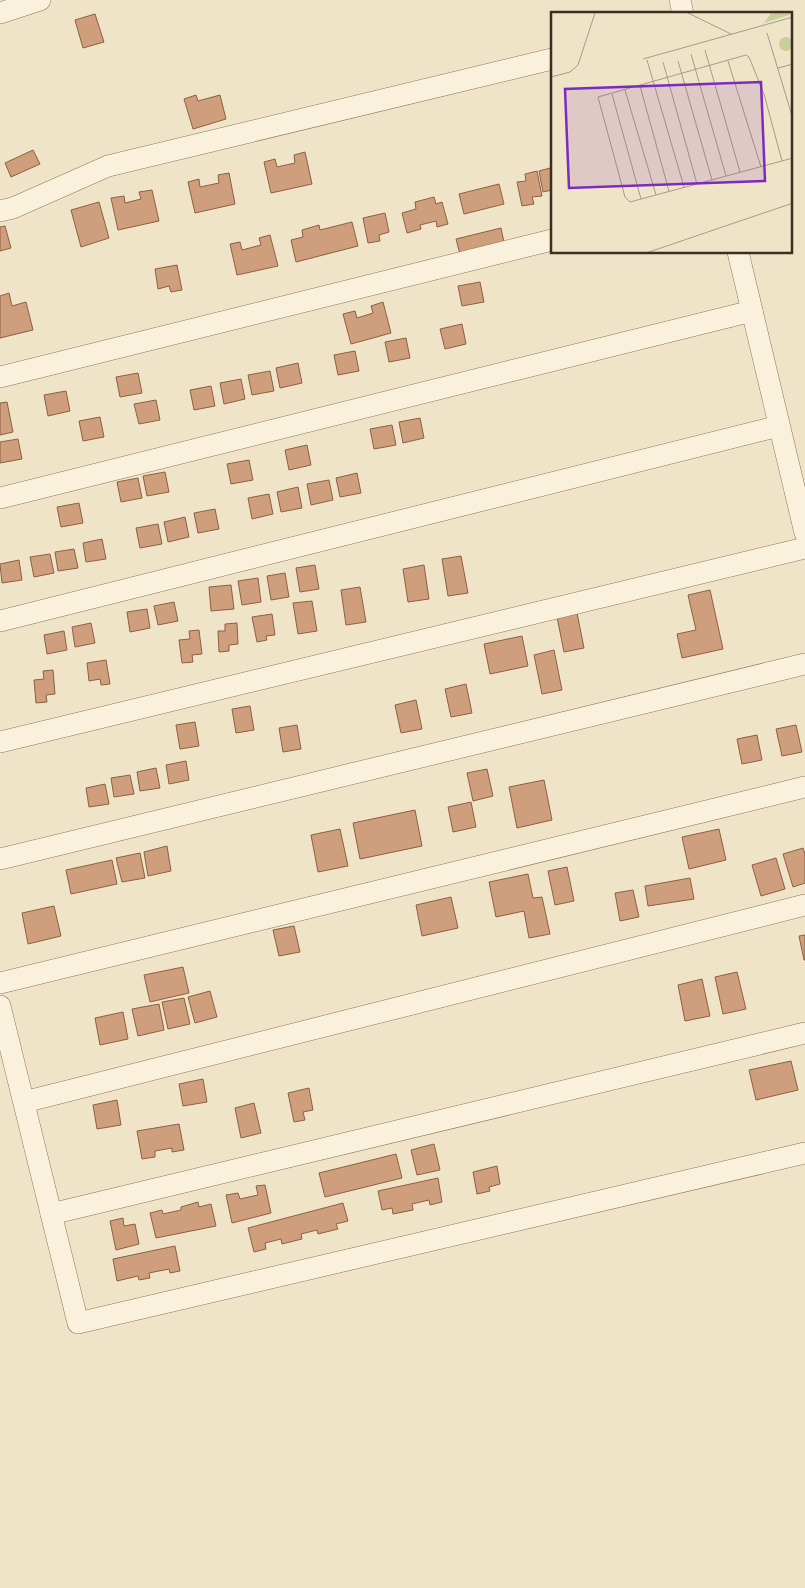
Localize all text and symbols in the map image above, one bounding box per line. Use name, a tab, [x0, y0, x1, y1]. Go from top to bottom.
inset map	[551, 12, 792, 254]

